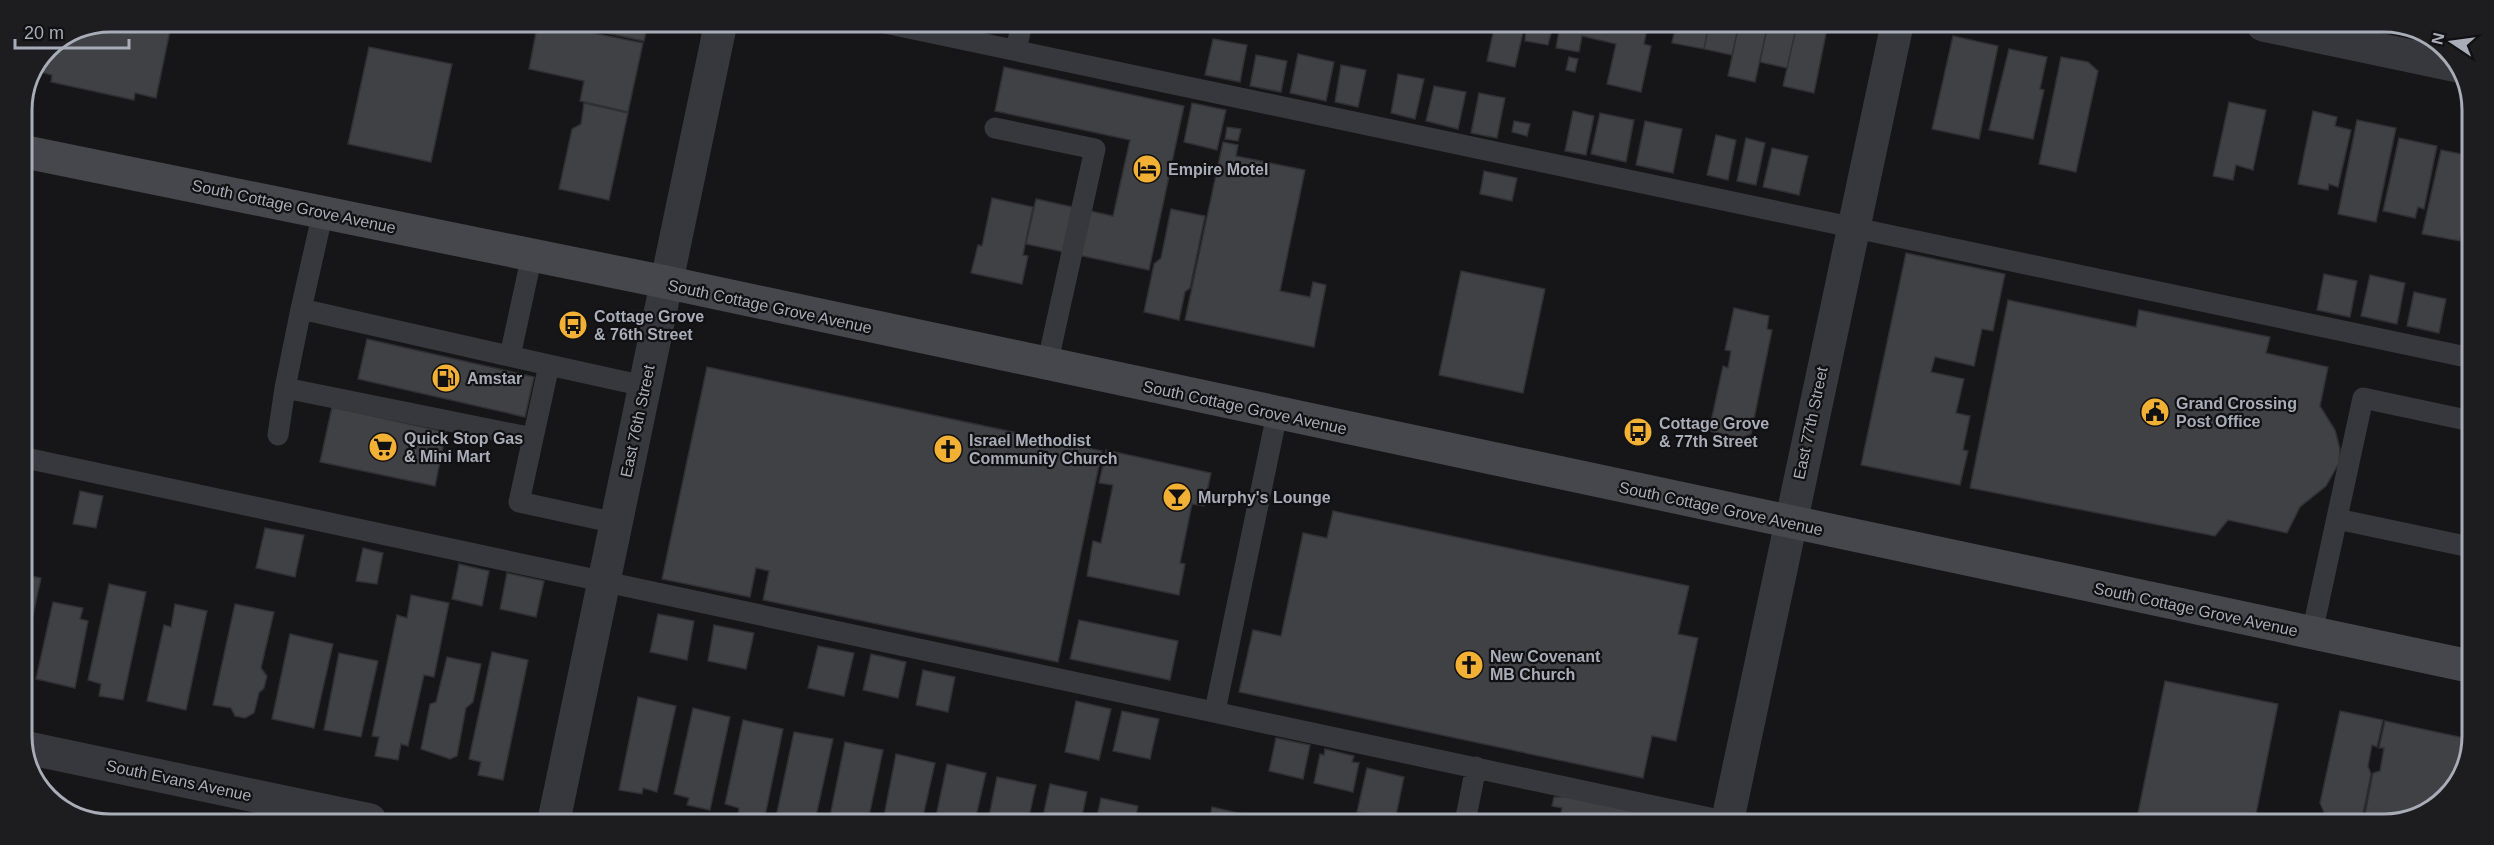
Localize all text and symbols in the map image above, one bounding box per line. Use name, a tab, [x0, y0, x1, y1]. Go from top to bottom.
scale bar	[15, 12, 129, 50]
north arrow	[2422, 12, 2482, 72]
text: 20 m	[24, 23, 64, 43]
text: N	[2428, 31, 2447, 46]
hotel icon: Empire Motel	[1131, 153, 1163, 185]
place label: Empire Motel	[1168, 161, 1268, 178]
street label: South Cottage Grove Avenue	[190, 177, 397, 236]
street label: South Cottage Grove Avenue	[666, 277, 873, 336]
place label: Cottage Grove & 76th Street	[594, 308, 704, 343]
bus stop icon: Cottage Grove & 76th Street	[557, 309, 589, 341]
fuel station icon: Amstar	[430, 362, 462, 394]
street label: East 76th Street	[617, 363, 658, 479]
street label: East 77th Street	[1790, 365, 1831, 481]
place label: Amstar	[467, 370, 522, 387]
street label: South Cottage Grove Avenue	[1141, 378, 1348, 437]
place label: Grand Crossing Post Office	[2176, 395, 2297, 430]
public building icon: Grand Crossing Post Office	[2139, 396, 2171, 428]
place label: Cottage Grove & 77th Street	[1659, 415, 1769, 450]
bus stop icon: Cottage Grove & 77th Street	[1622, 416, 1654, 448]
place label: Quick Stop Gas & Mini Mart	[404, 430, 523, 465]
supermarket icon: Quick Stop Gas & Mini Mart	[367, 431, 399, 463]
place label: Israel Methodist Community Church	[969, 432, 1117, 467]
church icon: Israel Methodist Community Church	[932, 433, 964, 465]
street label: South Cottage Grove Avenue	[1617, 479, 1824, 538]
bar icon: Murphy's Lounge	[1161, 481, 1193, 513]
place label: Murphy's Lounge	[1198, 489, 1331, 506]
street label: South Cottage Grove Avenue	[2092, 580, 2299, 639]
place label: New Covenant MB Church	[1490, 648, 1601, 683]
church icon: New Covenant MB Church	[1453, 649, 1485, 681]
street label: South Evans Avenue	[105, 757, 253, 804]

